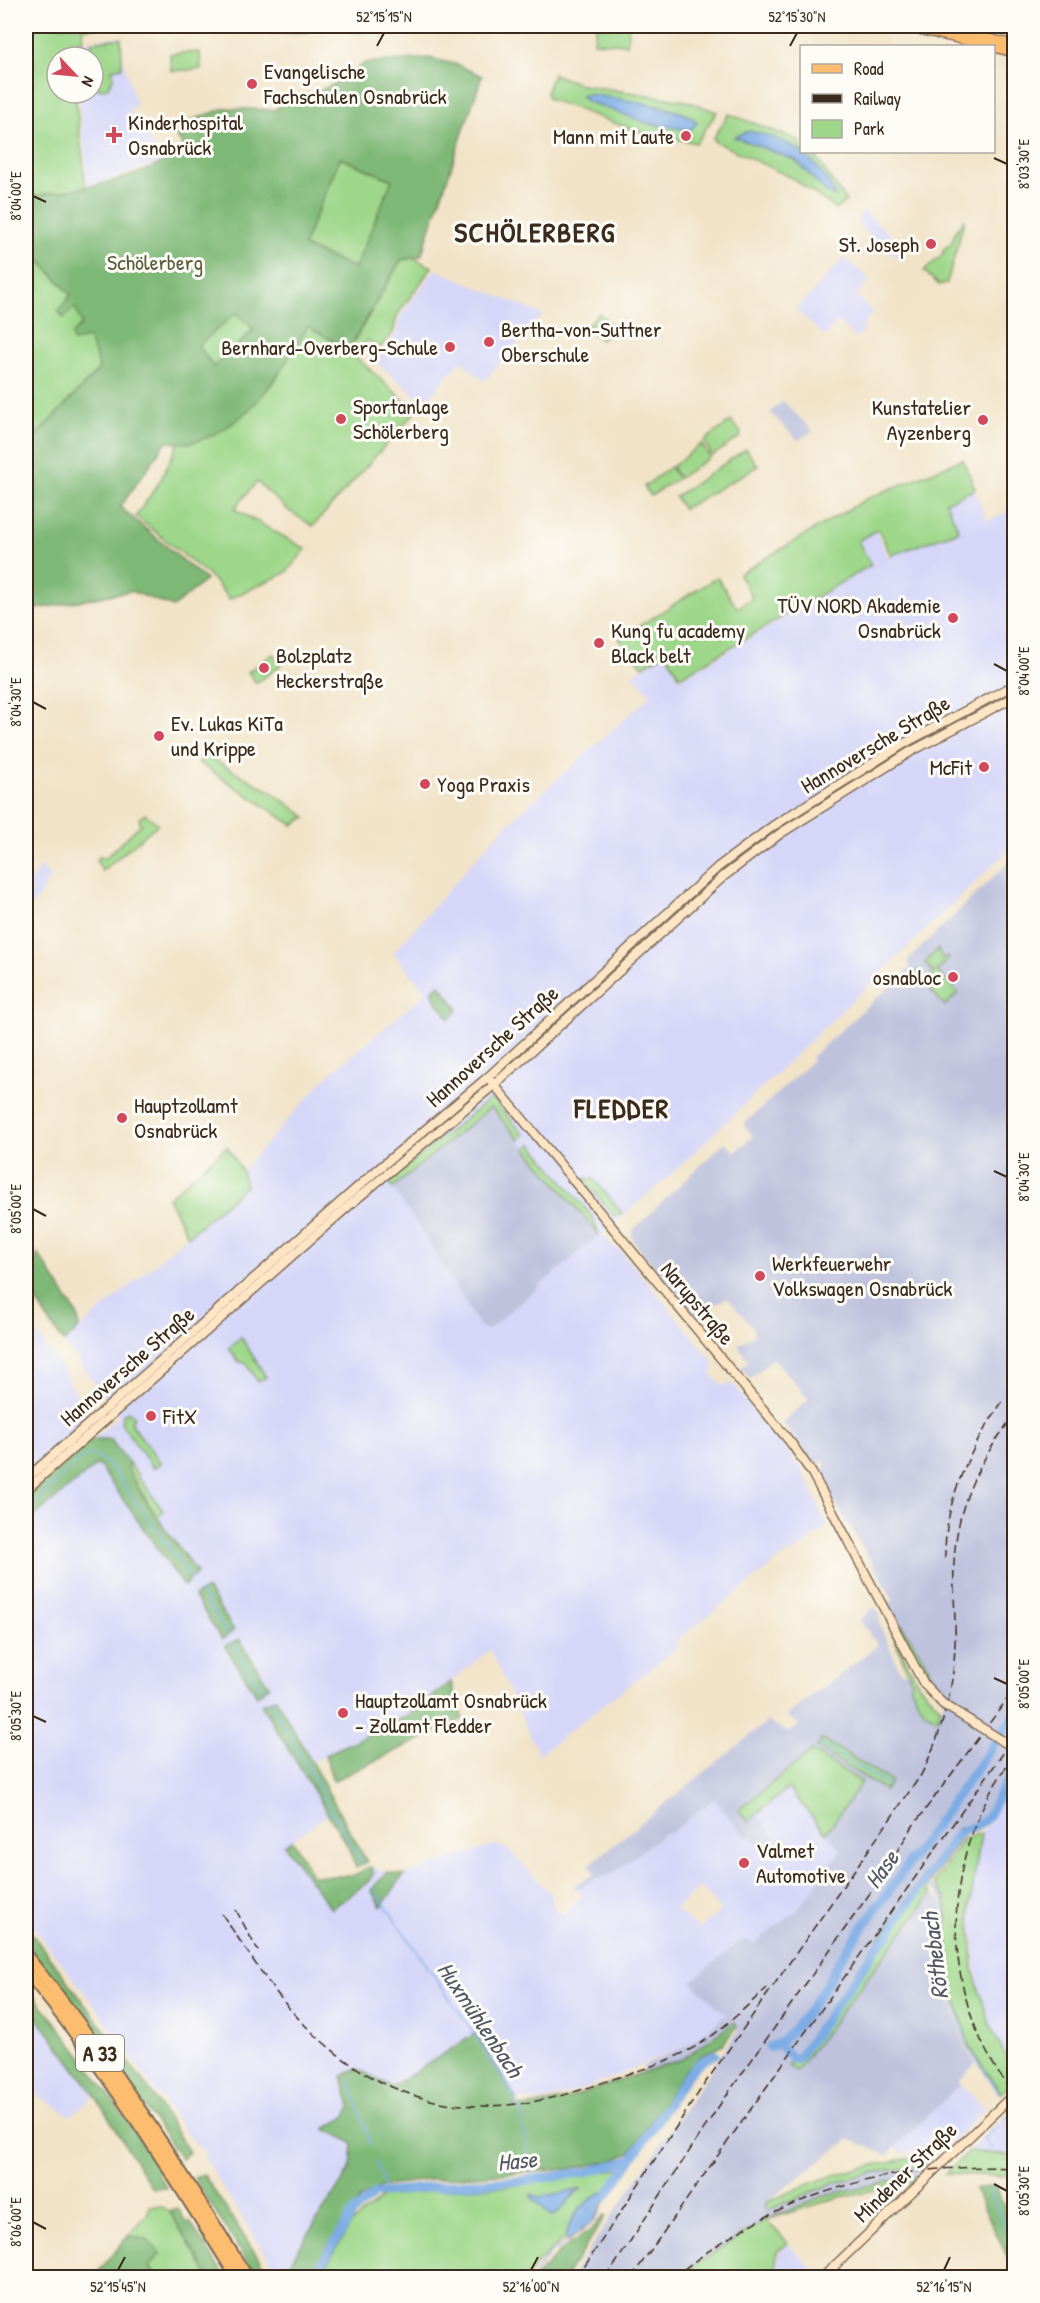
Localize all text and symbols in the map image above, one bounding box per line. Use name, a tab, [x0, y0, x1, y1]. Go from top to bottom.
text: 52°15'15"N	[356, 6, 412, 27]
text: 52°15'30"N	[768, 6, 826, 27]
north arrow	[45, 45, 105, 105]
legend	[800, 45, 995, 153]
place label: Evangelische Fachschulen Osnabrück	[263, 56, 447, 111]
text: Road	[854, 56, 884, 81]
text: N	[77, 73, 100, 91]
marker: Evangelische Fachschulen Osnabrück	[245, 77, 259, 91]
text: Railway	[854, 86, 901, 111]
place label: Kinderhospital Osnabrück	[128, 107, 243, 162]
text: Park	[854, 116, 885, 141]
place label: Mann mit Laute	[553, 121, 674, 151]
marker: Kinderhospital Osnabrück	[105, 126, 123, 144]
marker: Mann mit Laute	[679, 129, 693, 143]
text: 8°03'30"E	[1013, 138, 1034, 189]
text: 8°04'00"E	[5, 171, 26, 221]
district label: SCHÖLERBERG	[454, 213, 616, 251]
place label: St. Joseph	[839, 229, 919, 259]
marker: St. Joseph	[924, 237, 938, 251]
park label: Schölerberg	[107, 247, 203, 277]
place label: Bertha-von-Suttner Oberschule	[501, 314, 662, 369]
place label: Bernhard-Overberg-Schule	[221, 332, 438, 362]
marker: Bertha-von-Suttner Oberschule	[482, 335, 496, 349]
marker: Bernhard-Overberg-Schule	[443, 340, 457, 354]
place label: Sportanlage Schölerberg	[353, 391, 449, 446]
place label: Kunstatelier Ayzenberg	[872, 392, 972, 447]
marker: Sportanlage Schölerberg	[334, 412, 348, 426]
marker: Kunstatelier Ayzenberg	[976, 413, 990, 427]
place label: TÜV NORD Akademie Osnabrück	[777, 590, 941, 645]
marker: TÜV NORD Akademie Osnabrück	[946, 611, 960, 625]
place label: Kung fu academy Black belt	[611, 615, 745, 670]
marker: Kung fu academy Black belt	[592, 636, 606, 650]
place label: Bolzplatz Heckerstraße	[276, 640, 384, 695]
text: 8°04'00"E	[1013, 646, 1034, 696]
marker: Bolzplatz Heckerstraße	[257, 661, 271, 675]
text: 8°04'30"E	[5, 677, 26, 727]
street label: Hannoversche Straße	[795, 688, 955, 800]
place label: Ev. Lukas KiTa und Krippe	[171, 708, 283, 763]
marker: Ev. Lukas KiTa und Krippe	[152, 729, 166, 743]
place label: McFit	[930, 752, 972, 782]
marker: McFit	[977, 760, 991, 774]
place label: Yoga Praxis	[437, 769, 530, 799]
marker: Yoga Praxis	[418, 777, 432, 791]
place label: osnabloc	[873, 962, 941, 992]
marker: osnabloc	[946, 970, 960, 984]
street label: Hannoversche Straße	[419, 978, 565, 1114]
district label: FLEDDER	[573, 1089, 670, 1127]
place label: Hauptzollamt Osnabrück	[134, 1090, 238, 1145]
marker: Hauptzollamt Osnabrück	[115, 1111, 129, 1125]
text: 8°04'30"E	[1013, 1152, 1034, 1202]
text: 8°05'00"E	[5, 1184, 26, 1234]
place label: Werkfeuerwehr Volkswagen Osnabrück	[772, 1248, 952, 1303]
street label: Narupstraße	[654, 1255, 742, 1351]
marker: Werkfeuerwehr Volkswagen Osnabrück	[753, 1269, 767, 1283]
street label: Hannoversche Straße	[53, 1299, 201, 1433]
place label: FitX	[162, 1401, 197, 1431]
marker: FitX	[144, 1409, 158, 1423]
text: 8°05'00"E	[1013, 1659, 1034, 1709]
place label: Hauptzollamt Osnabrück - Zollamt Fledder	[355, 1685, 547, 1740]
text: 8°05'30"E	[5, 1691, 26, 1741]
marker: Hauptzollamt Osnabrück - Zollamt Fledder	[336, 1706, 350, 1720]
place label: Valmet Automotive	[756, 1835, 846, 1890]
water label: Hase	[856, 1842, 906, 1894]
marker: Valmet Automotive	[737, 1856, 751, 1870]
water label: Röthebach	[913, 1909, 955, 2001]
water label: Huxmühlenbach	[431, 1955, 533, 2085]
road number: A 33	[76, 2035, 124, 2071]
street label: Mindener Straße	[847, 2115, 963, 2229]
water label: Hase	[496, 2142, 540, 2178]
text: 8°05'30"E	[1013, 2166, 1034, 2216]
text: 8°06'00"E	[5, 2197, 26, 2247]
text: 52°15'45"N	[90, 2276, 146, 2297]
text: 52°16'00"N	[503, 2276, 559, 2297]
text: 52°16'15"N	[916, 2276, 972, 2297]

